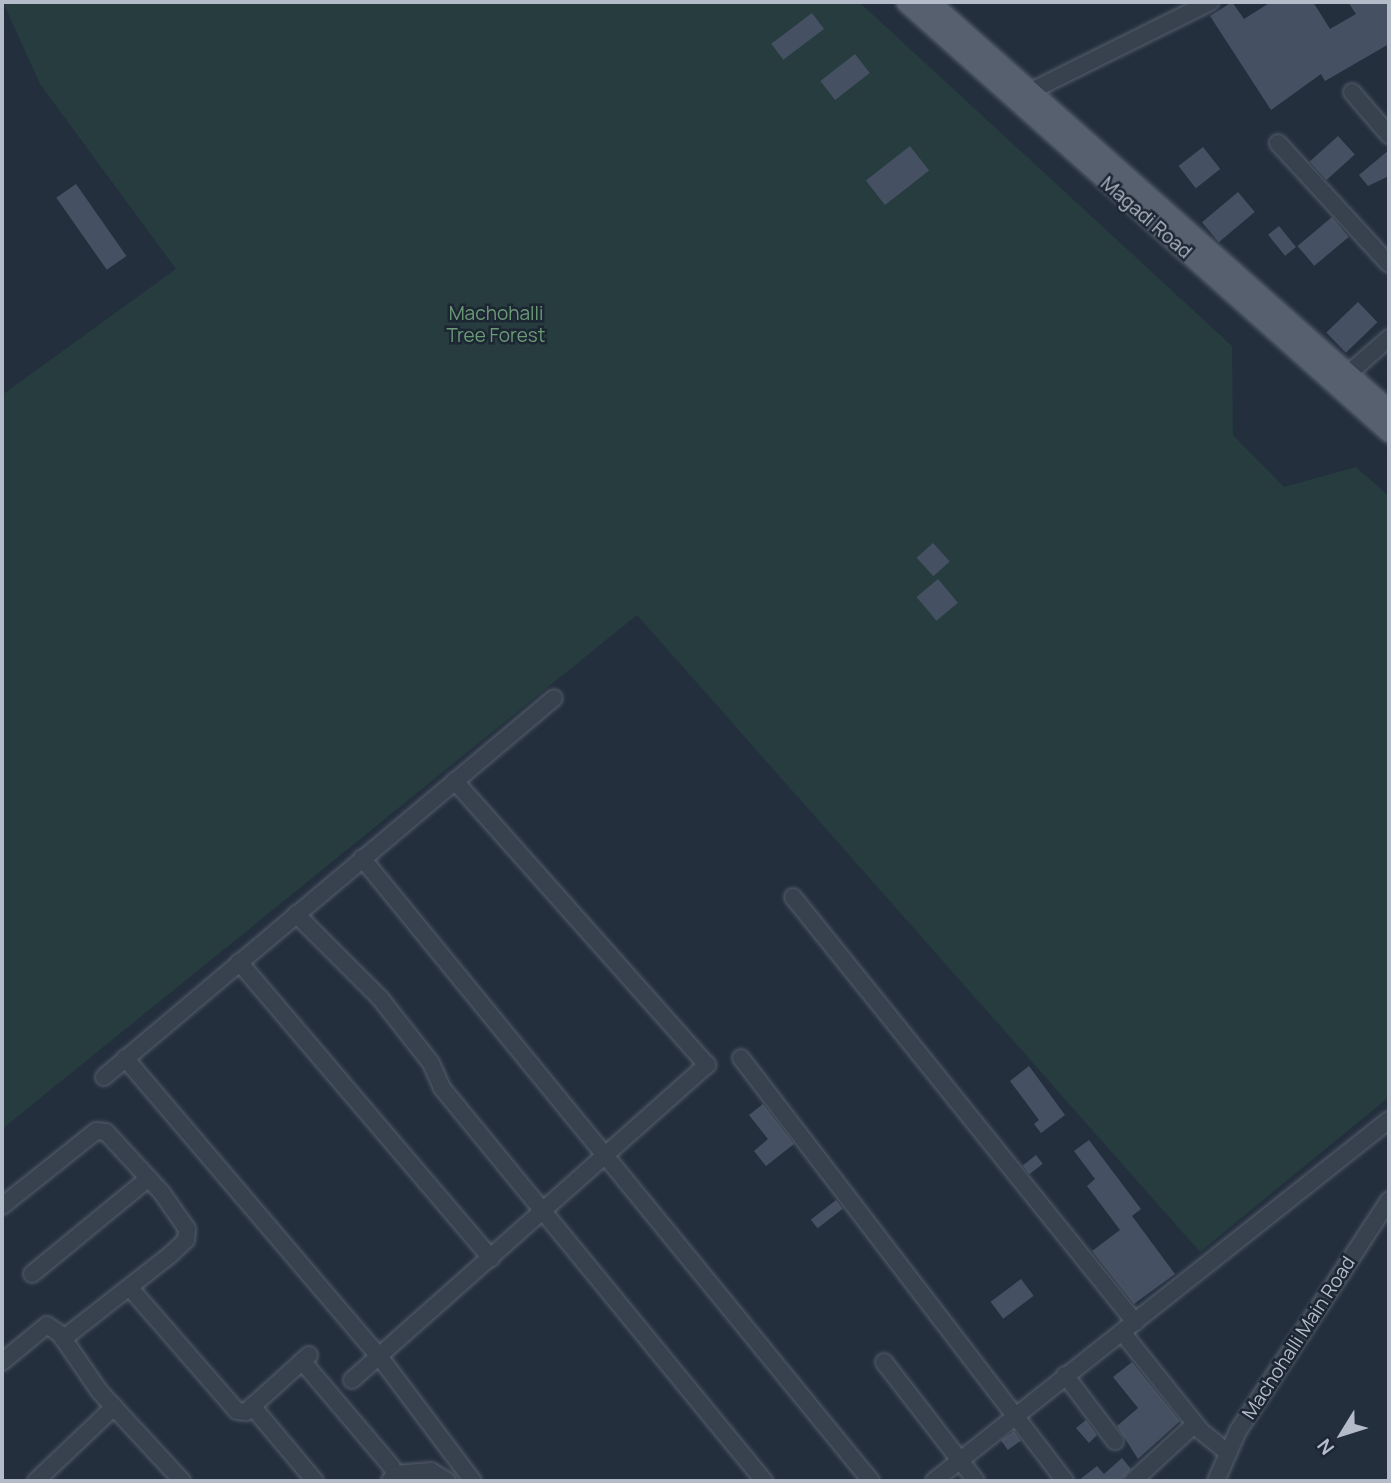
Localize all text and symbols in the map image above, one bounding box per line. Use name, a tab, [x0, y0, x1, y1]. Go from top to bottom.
street label: Magadi Road	[1096, 172, 1196, 264]
park label: Machohalli Tree Forest	[447, 303, 545, 347]
street label: Machohalli Main Road	[1238, 1252, 1360, 1424]
north arrow	[1307, 1399, 1377, 1469]
text: N	[1311, 1434, 1340, 1460]

